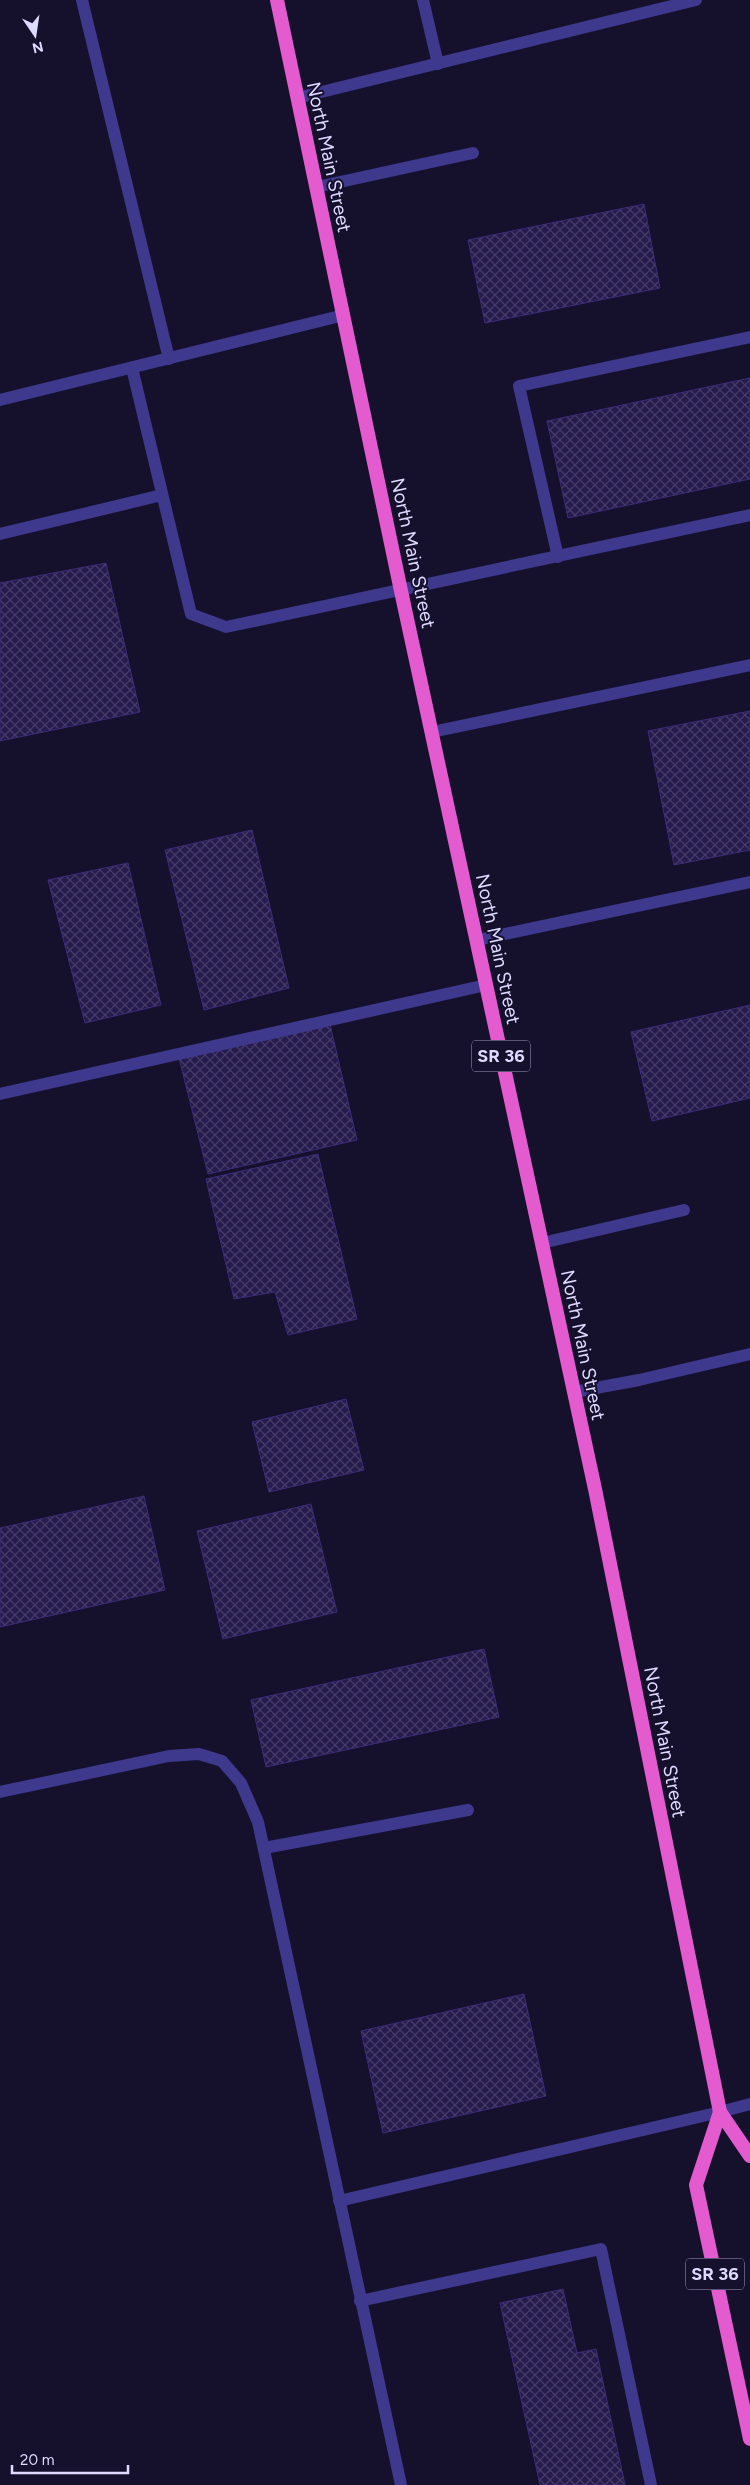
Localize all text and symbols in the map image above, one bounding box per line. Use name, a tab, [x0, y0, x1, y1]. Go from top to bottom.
north arrow	[10, 10, 60, 60]
text: N	[31, 38, 45, 57]
street label: North Main Street	[302, 80, 356, 234]
street label: North Main Street	[386, 476, 440, 630]
street label: North Main Street	[471, 872, 525, 1026]
road number: SR 36	[472, 1040, 530, 1072]
street label: North Main Street	[556, 1268, 610, 1422]
street label: North Main Street	[639, 1665, 691, 1819]
road number: SR 36	[686, 2258, 744, 2290]
scale bar	[12, 2442, 129, 2474]
text: 20 m	[20, 2451, 54, 2469]

